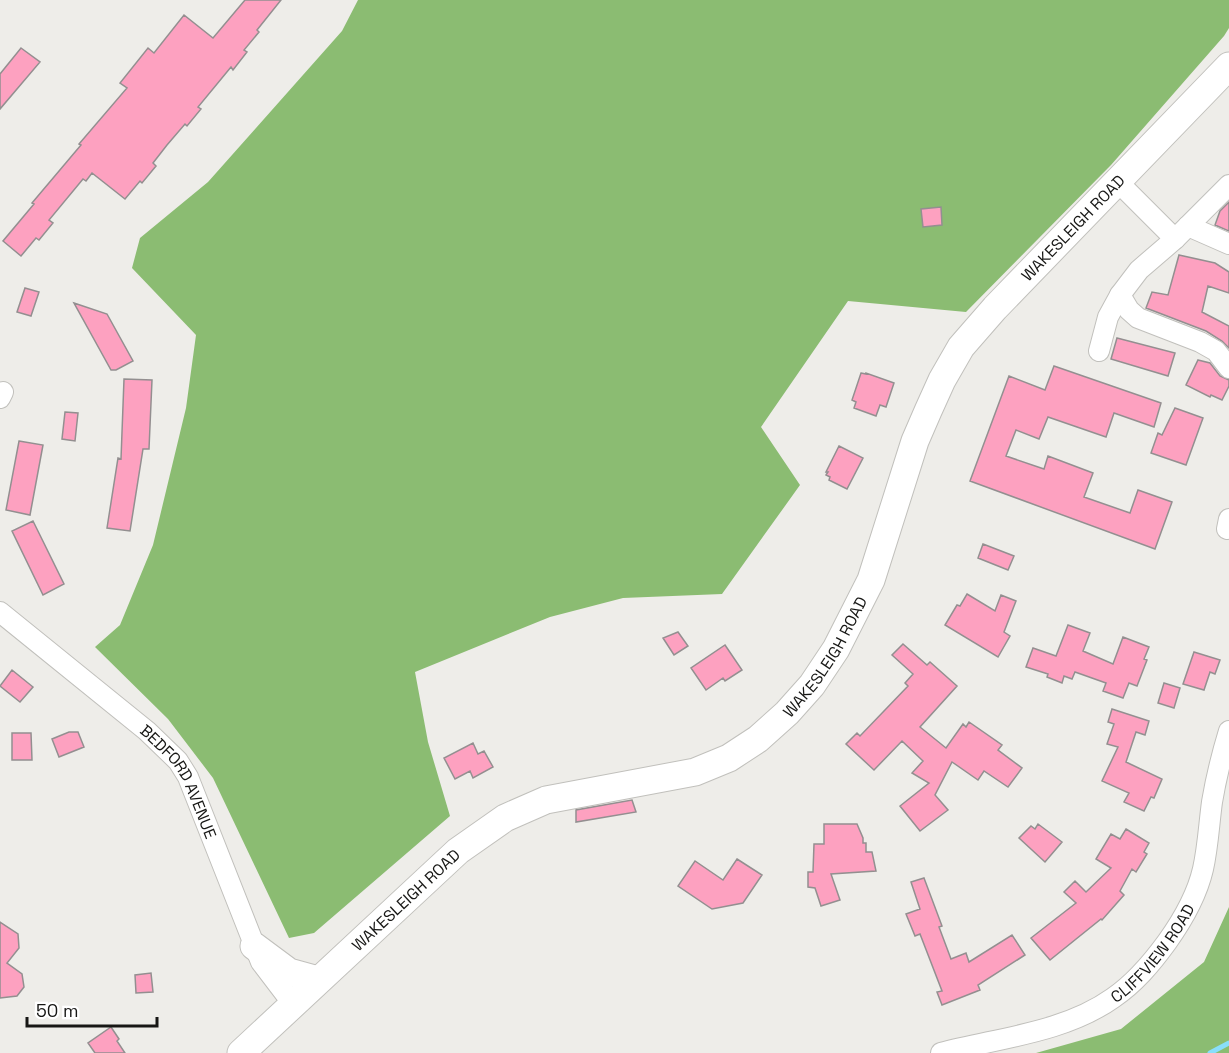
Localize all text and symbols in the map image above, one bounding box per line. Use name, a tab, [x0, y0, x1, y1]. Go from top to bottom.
street label: WAKESLEIGH ROAD	[1016, 170, 1129, 285]
street label: WAKESLEIGH ROAD	[778, 593, 872, 721]
street label: BEDFORD AVENUE	[136, 719, 222, 841]
street label: WAKESLEIGH ROAD	[347, 844, 464, 955]
street label: CLIFFVIEW ROAD	[1106, 900, 1199, 1007]
scale bar	[27, 990, 158, 1028]
text: 50 m	[36, 999, 78, 1022]

